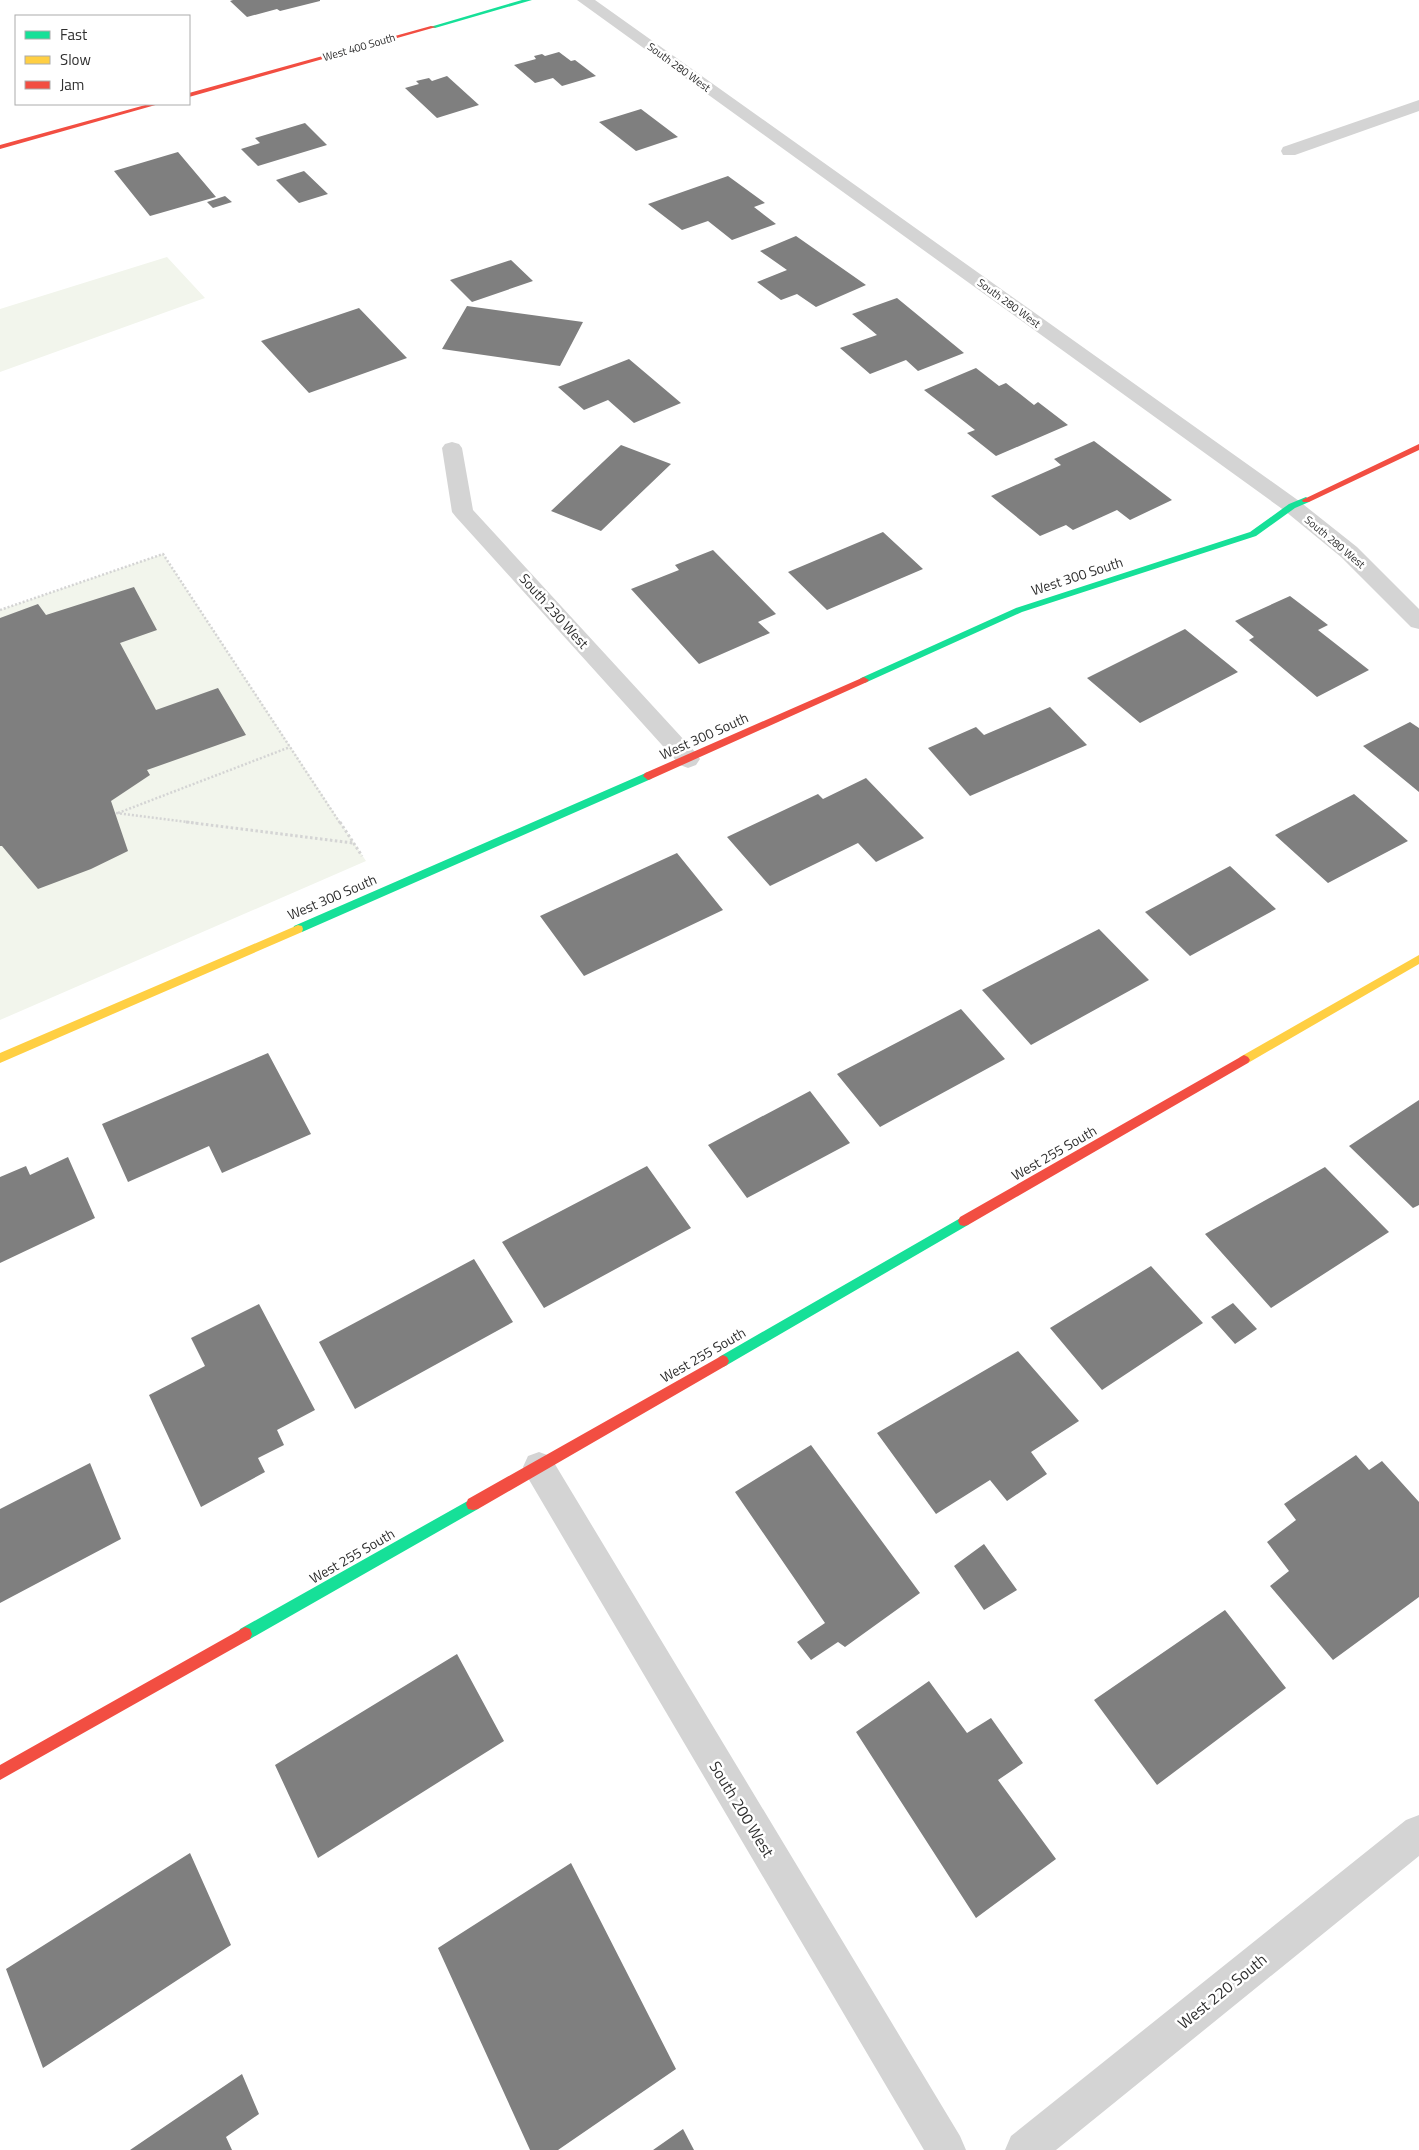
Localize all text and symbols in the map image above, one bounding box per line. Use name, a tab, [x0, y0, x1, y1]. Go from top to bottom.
legend	[15, 15, 190, 105]
text: Fast	[60, 23, 88, 46]
street label: West 400 South	[321, 29, 397, 65]
street label: South 280 West	[644, 39, 714, 96]
text: Slow	[60, 48, 91, 71]
text: Jam	[60, 73, 84, 96]
street label: South 280 West	[974, 275, 1044, 332]
street label: South 280 West	[1301, 512, 1369, 572]
street label: West 300 South	[1028, 551, 1125, 600]
street label: South 230 West	[515, 568, 594, 653]
street label: West 300 South	[656, 707, 752, 764]
street label: West 300 South	[284, 868, 380, 925]
street label: West 255 South	[1007, 1120, 1100, 1185]
street label: West 255 South	[656, 1322, 749, 1387]
street label: West 255 South	[305, 1523, 398, 1588]
street label: South 200 West	[704, 1756, 780, 1862]
street label: West 220 South	[1172, 1947, 1272, 2035]

